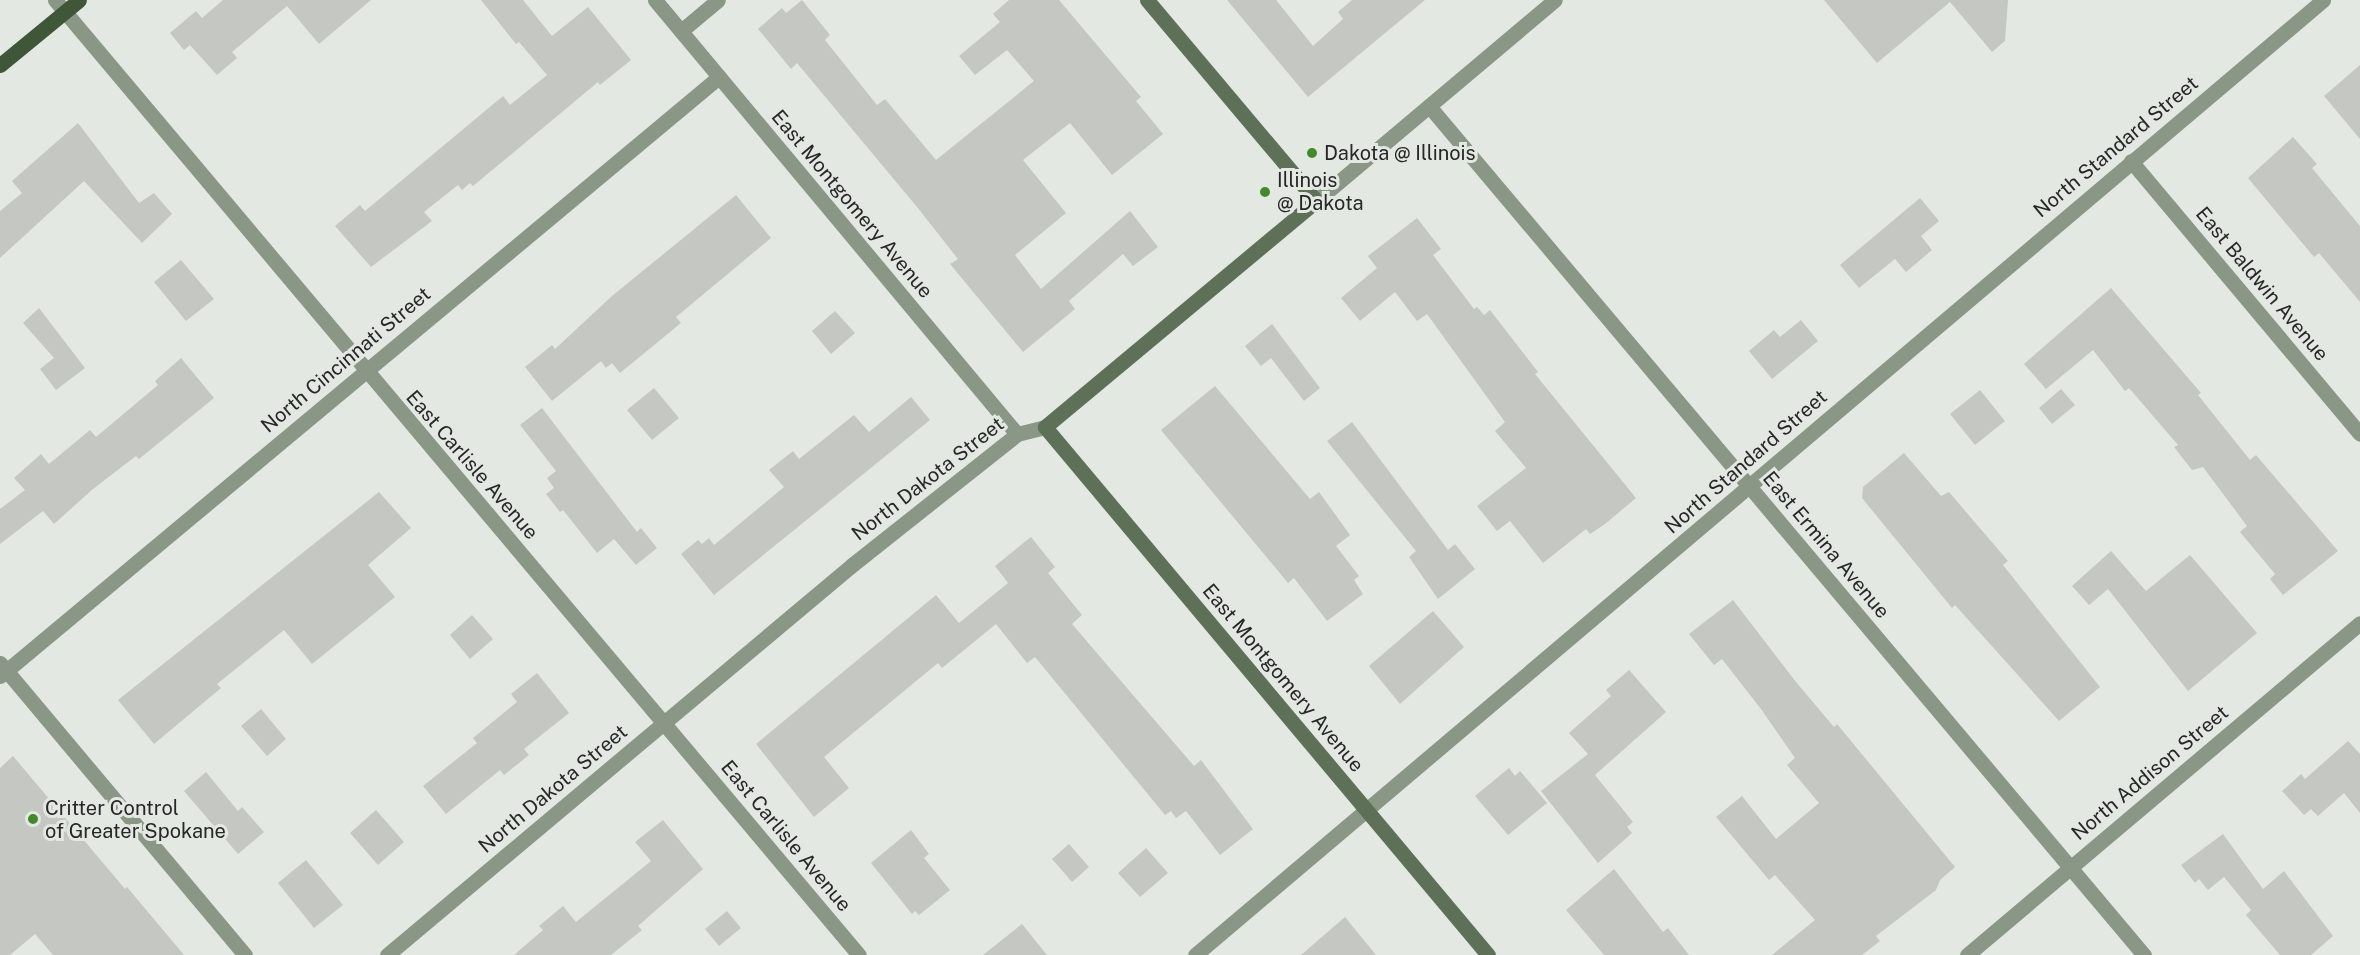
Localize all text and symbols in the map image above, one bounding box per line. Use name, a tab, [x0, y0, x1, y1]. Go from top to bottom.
street label: North Standard Street	[2029, 71, 2203, 223]
street label: East Montgomery Avenue	[766, 105, 938, 303]
place label: Dakota @ Illinois	[1324, 141, 1476, 165]
marker: Dakota @ Illinois	[1305, 146, 1319, 160]
place label: Illinois @ Dakota	[1277, 168, 1364, 215]
marker: Illinois @ Dakota	[1258, 185, 1272, 199]
street label: East Baldwin Avenue	[2191, 202, 2333, 366]
street label: North Cincinnati Street	[256, 282, 436, 438]
street label: North Standard Street	[1660, 385, 1832, 539]
street label: East Carlisle Avenue	[401, 386, 543, 544]
street label: North Dakota Street	[847, 412, 1009, 546]
street label: East Ermina Avenue	[1758, 467, 1894, 623]
street label: East Montgomery Avenue	[1197, 579, 1369, 777]
street label: North Addison Street	[2067, 700, 2233, 846]
street label: North Dakota Street	[474, 720, 632, 858]
street label: East Carlisle Avenue	[716, 756, 856, 916]
place label: Critter Control of Greater Spokane	[45, 796, 226, 843]
marker: Critter Control of Greater Spokane	[26, 812, 40, 826]

